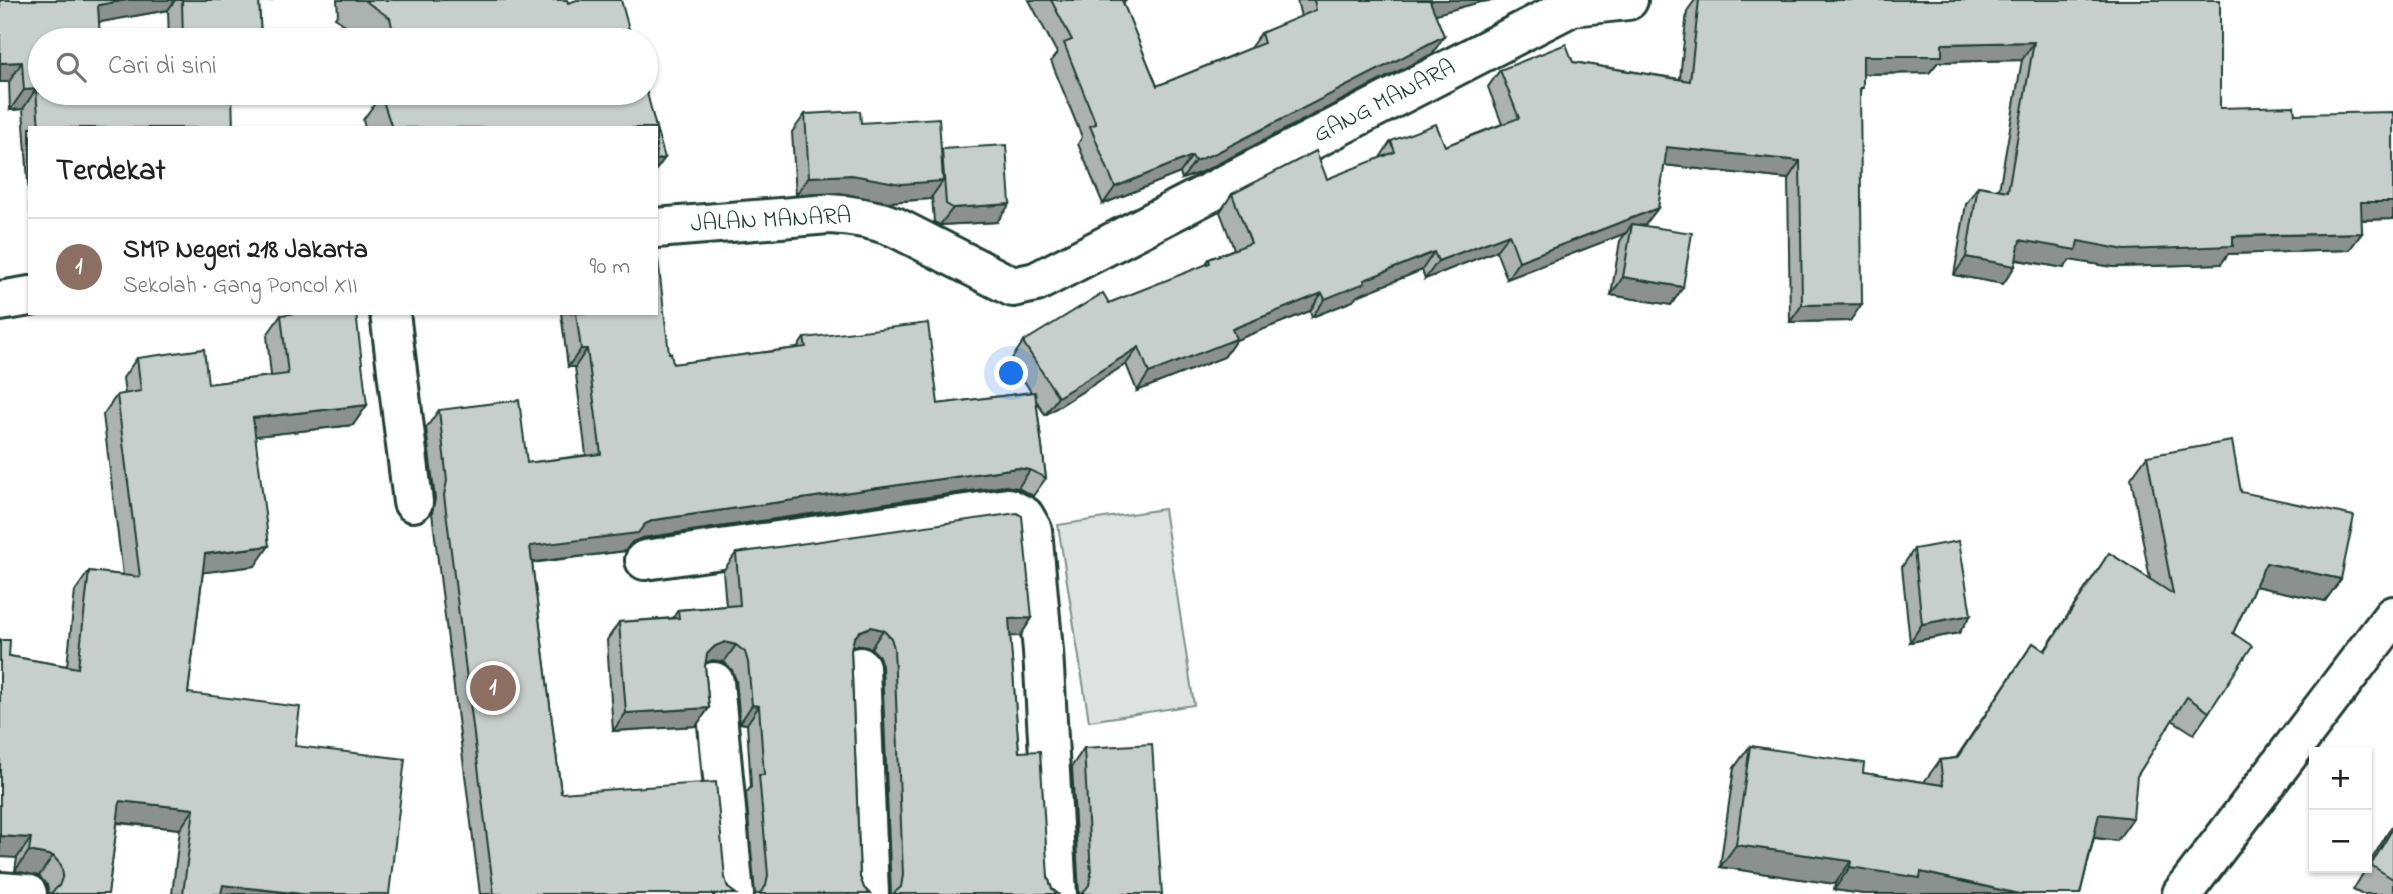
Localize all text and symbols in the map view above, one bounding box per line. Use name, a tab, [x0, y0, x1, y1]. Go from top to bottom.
search box	[28, 28, 658, 105]
icon: search	[52, 48, 90, 86]
text: Cari di sini	[108, 48, 217, 86]
street label: GANG MANARA	[1308, 51, 1462, 153]
text: Terdekat	[56, 150, 166, 194]
street label: JALAN MANARA	[690, 199, 852, 243]
text: SMP Negeri 218 Jakarta	[123, 232, 368, 270]
text: 1	[75, 251, 83, 284]
text: 90 m	[590, 251, 630, 284]
text: Sekolah · Gang Poncol XII	[123, 270, 358, 303]
your location	[994, 356, 1028, 390]
pin: 1	[470, 662, 516, 714]
map controls	[2309, 747, 2372, 873]
button: +	[2309, 747, 2372, 810]
button: −	[2309, 810, 2372, 873]

